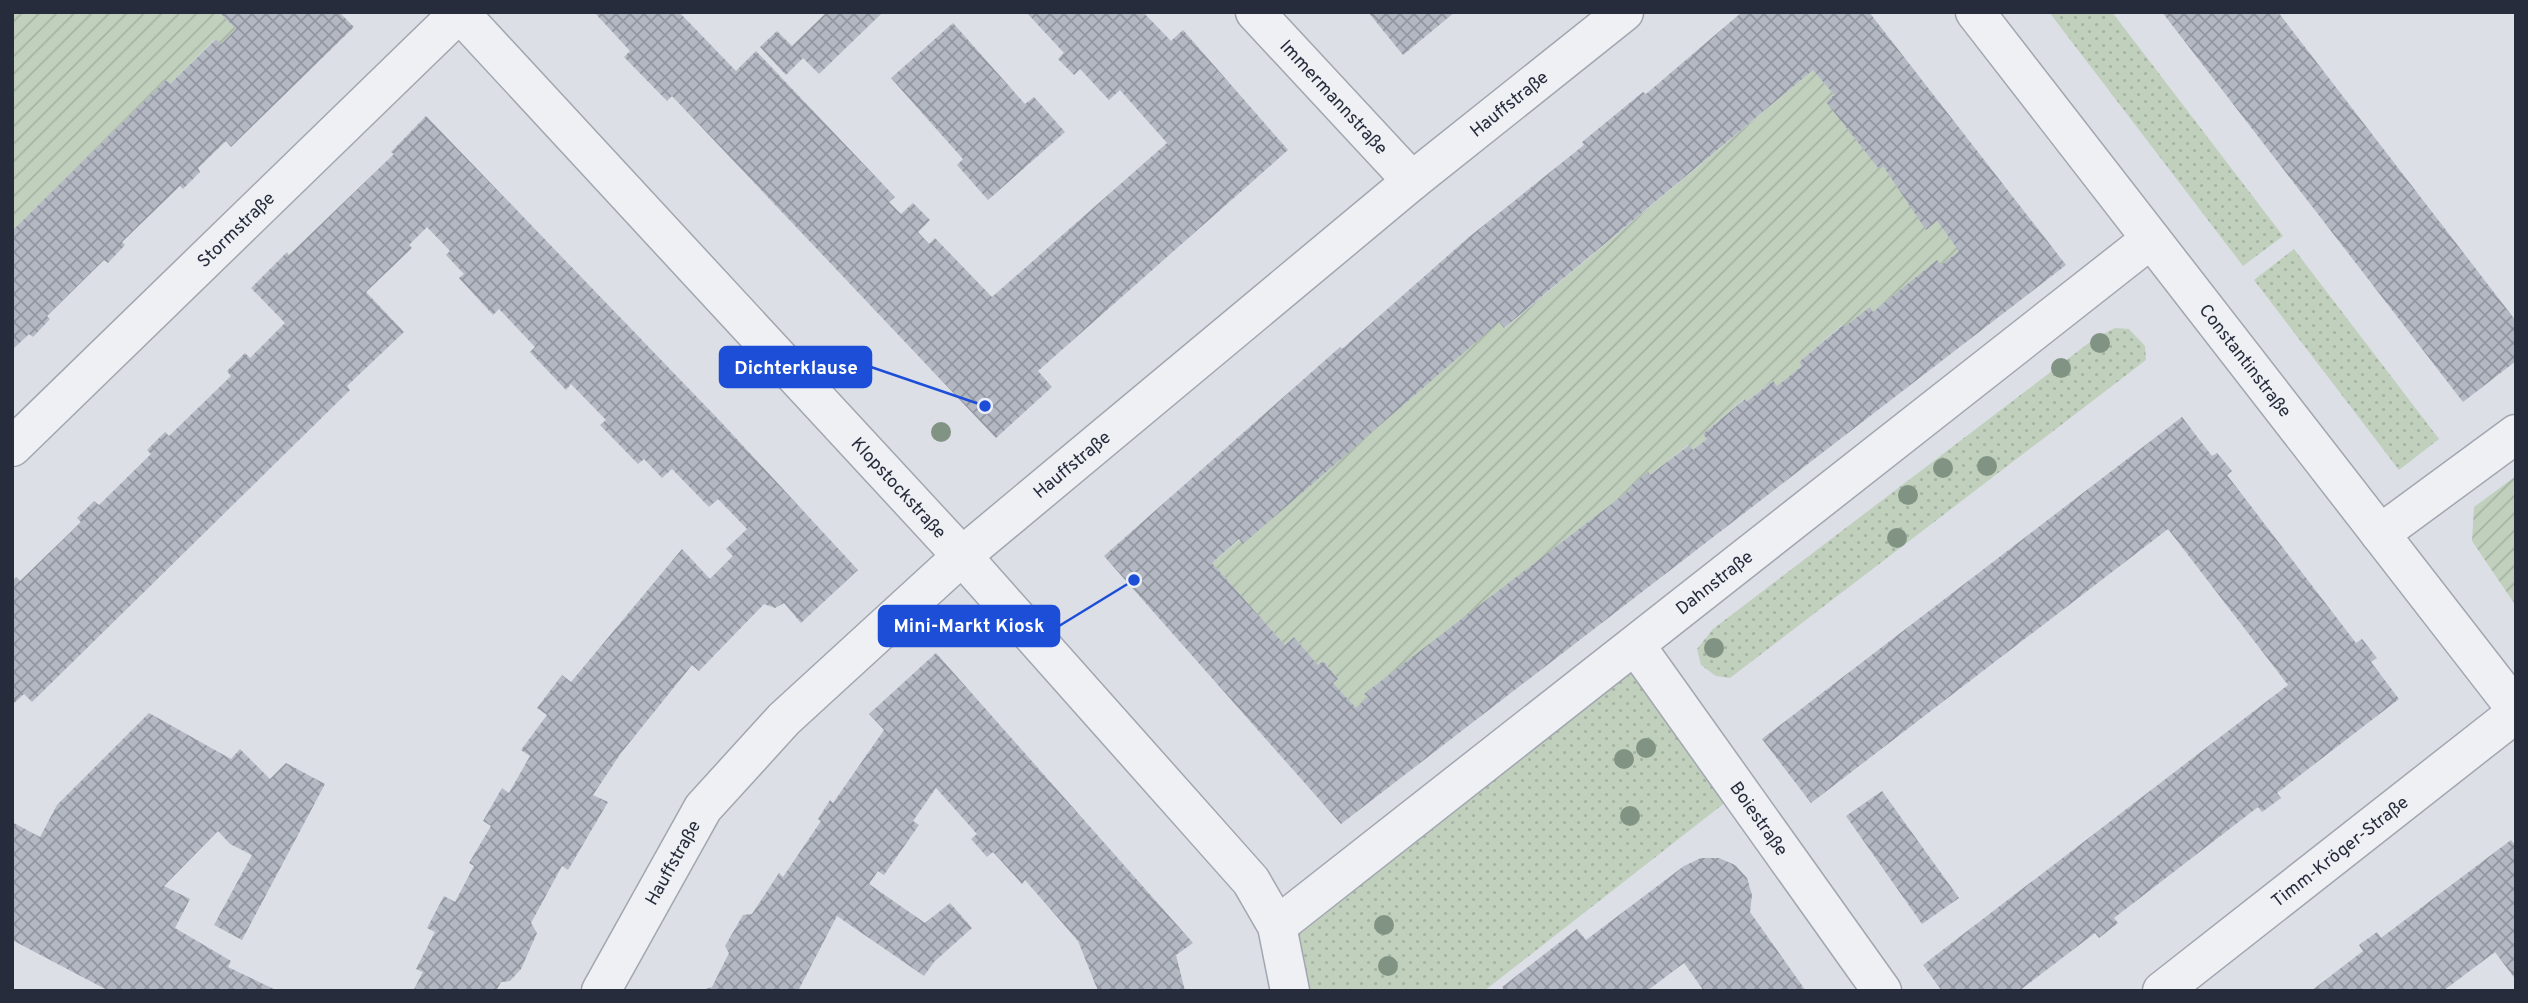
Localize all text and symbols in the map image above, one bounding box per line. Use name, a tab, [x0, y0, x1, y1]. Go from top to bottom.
street label: Immermannstraße	[1274, 36, 1392, 160]
street label: Hauffstraße	[1466, 67, 1554, 143]
street label: Stormstraße	[193, 188, 281, 274]
street label: Constantinstraße	[2193, 300, 2295, 423]
callout: Dichterklause	[720, 347, 871, 387]
text: Dichterklause	[734, 357, 858, 381]
street label: Hauffstraße	[1029, 427, 1116, 505]
street label: Klopstockstraße	[845, 433, 950, 544]
street label: Dahnstraße	[1672, 546, 1758, 621]
callout: Mini-Markt Kiosk	[879, 606, 1059, 646]
text: Mini-Markt Kiosk	[893, 615, 1045, 639]
street label: Boiestraße	[1723, 778, 1792, 861]
street label: Timm-Kröger-Straße	[2267, 792, 2414, 914]
street label: Hauffstraße	[641, 817, 707, 910]

